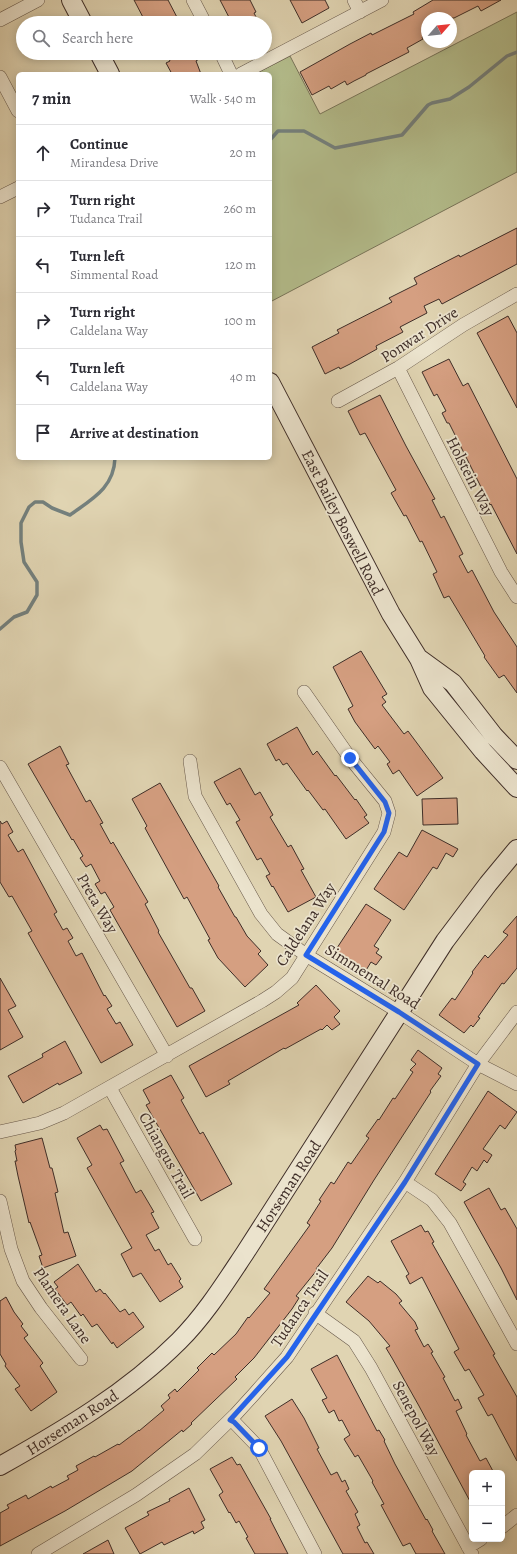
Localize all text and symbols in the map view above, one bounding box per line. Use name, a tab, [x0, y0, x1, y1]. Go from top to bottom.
north arrow	[421, 12, 457, 48]
search box	[16, 16, 272, 60]
icon: search	[30, 27, 52, 49]
text: Search here	[62, 28, 133, 48]
text: 7 min	[32, 87, 71, 110]
text: Walk · 540 m	[190, 90, 256, 107]
text: Continue	[70, 134, 128, 154]
icon: ahead	[32, 142, 54, 164]
text: 20 m	[230, 144, 256, 161]
text: Mirandesa Drive	[70, 154, 158, 171]
text: Turn right	[70, 190, 135, 210]
icon: right	[32, 198, 54, 220]
text: 260 m	[223, 200, 256, 217]
text: Tudanca Trail	[70, 210, 142, 227]
text: Turn left	[70, 246, 125, 266]
icon: left	[32, 254, 54, 276]
text: 120 m	[225, 256, 256, 273]
text: Simmental Road	[70, 266, 158, 283]
text: Turn right	[70, 302, 135, 322]
street label: Ponwar Drive	[377, 302, 463, 368]
icon: right	[32, 310, 54, 332]
text: 100 m	[224, 312, 256, 329]
text: Caldelana Way	[70, 322, 148, 339]
text: Turn left	[70, 358, 125, 378]
icon: left	[32, 366, 54, 388]
text: 40 m	[230, 368, 256, 385]
text: Caldelana Way	[70, 378, 148, 395]
icon: arrive	[32, 422, 54, 444]
text: Arrive at destination	[70, 423, 199, 443]
street label: Holstein Way	[441, 433, 500, 521]
street label: East Bailey Boswell Road	[296, 446, 389, 599]
route end	[341, 749, 359, 767]
street label: Preta Way	[71, 870, 123, 938]
street label: Caldelana Way	[271, 878, 342, 971]
street label: Simmental Road	[321, 939, 425, 1015]
street label: Chiangus Trail	[133, 1108, 199, 1203]
street label: Horseman Road	[251, 1136, 327, 1237]
street label: Plamera Lane	[28, 1263, 97, 1348]
street label: Tudanca Trail	[266, 1265, 334, 1352]
street label: Senepol Way	[387, 1377, 446, 1461]
street label: Horseman Road	[22, 1385, 123, 1461]
route start	[250, 1439, 268, 1457]
map controls	[469, 1470, 505, 1542]
button: +	[469, 1470, 505, 1506]
button: −	[469, 1506, 505, 1542]

